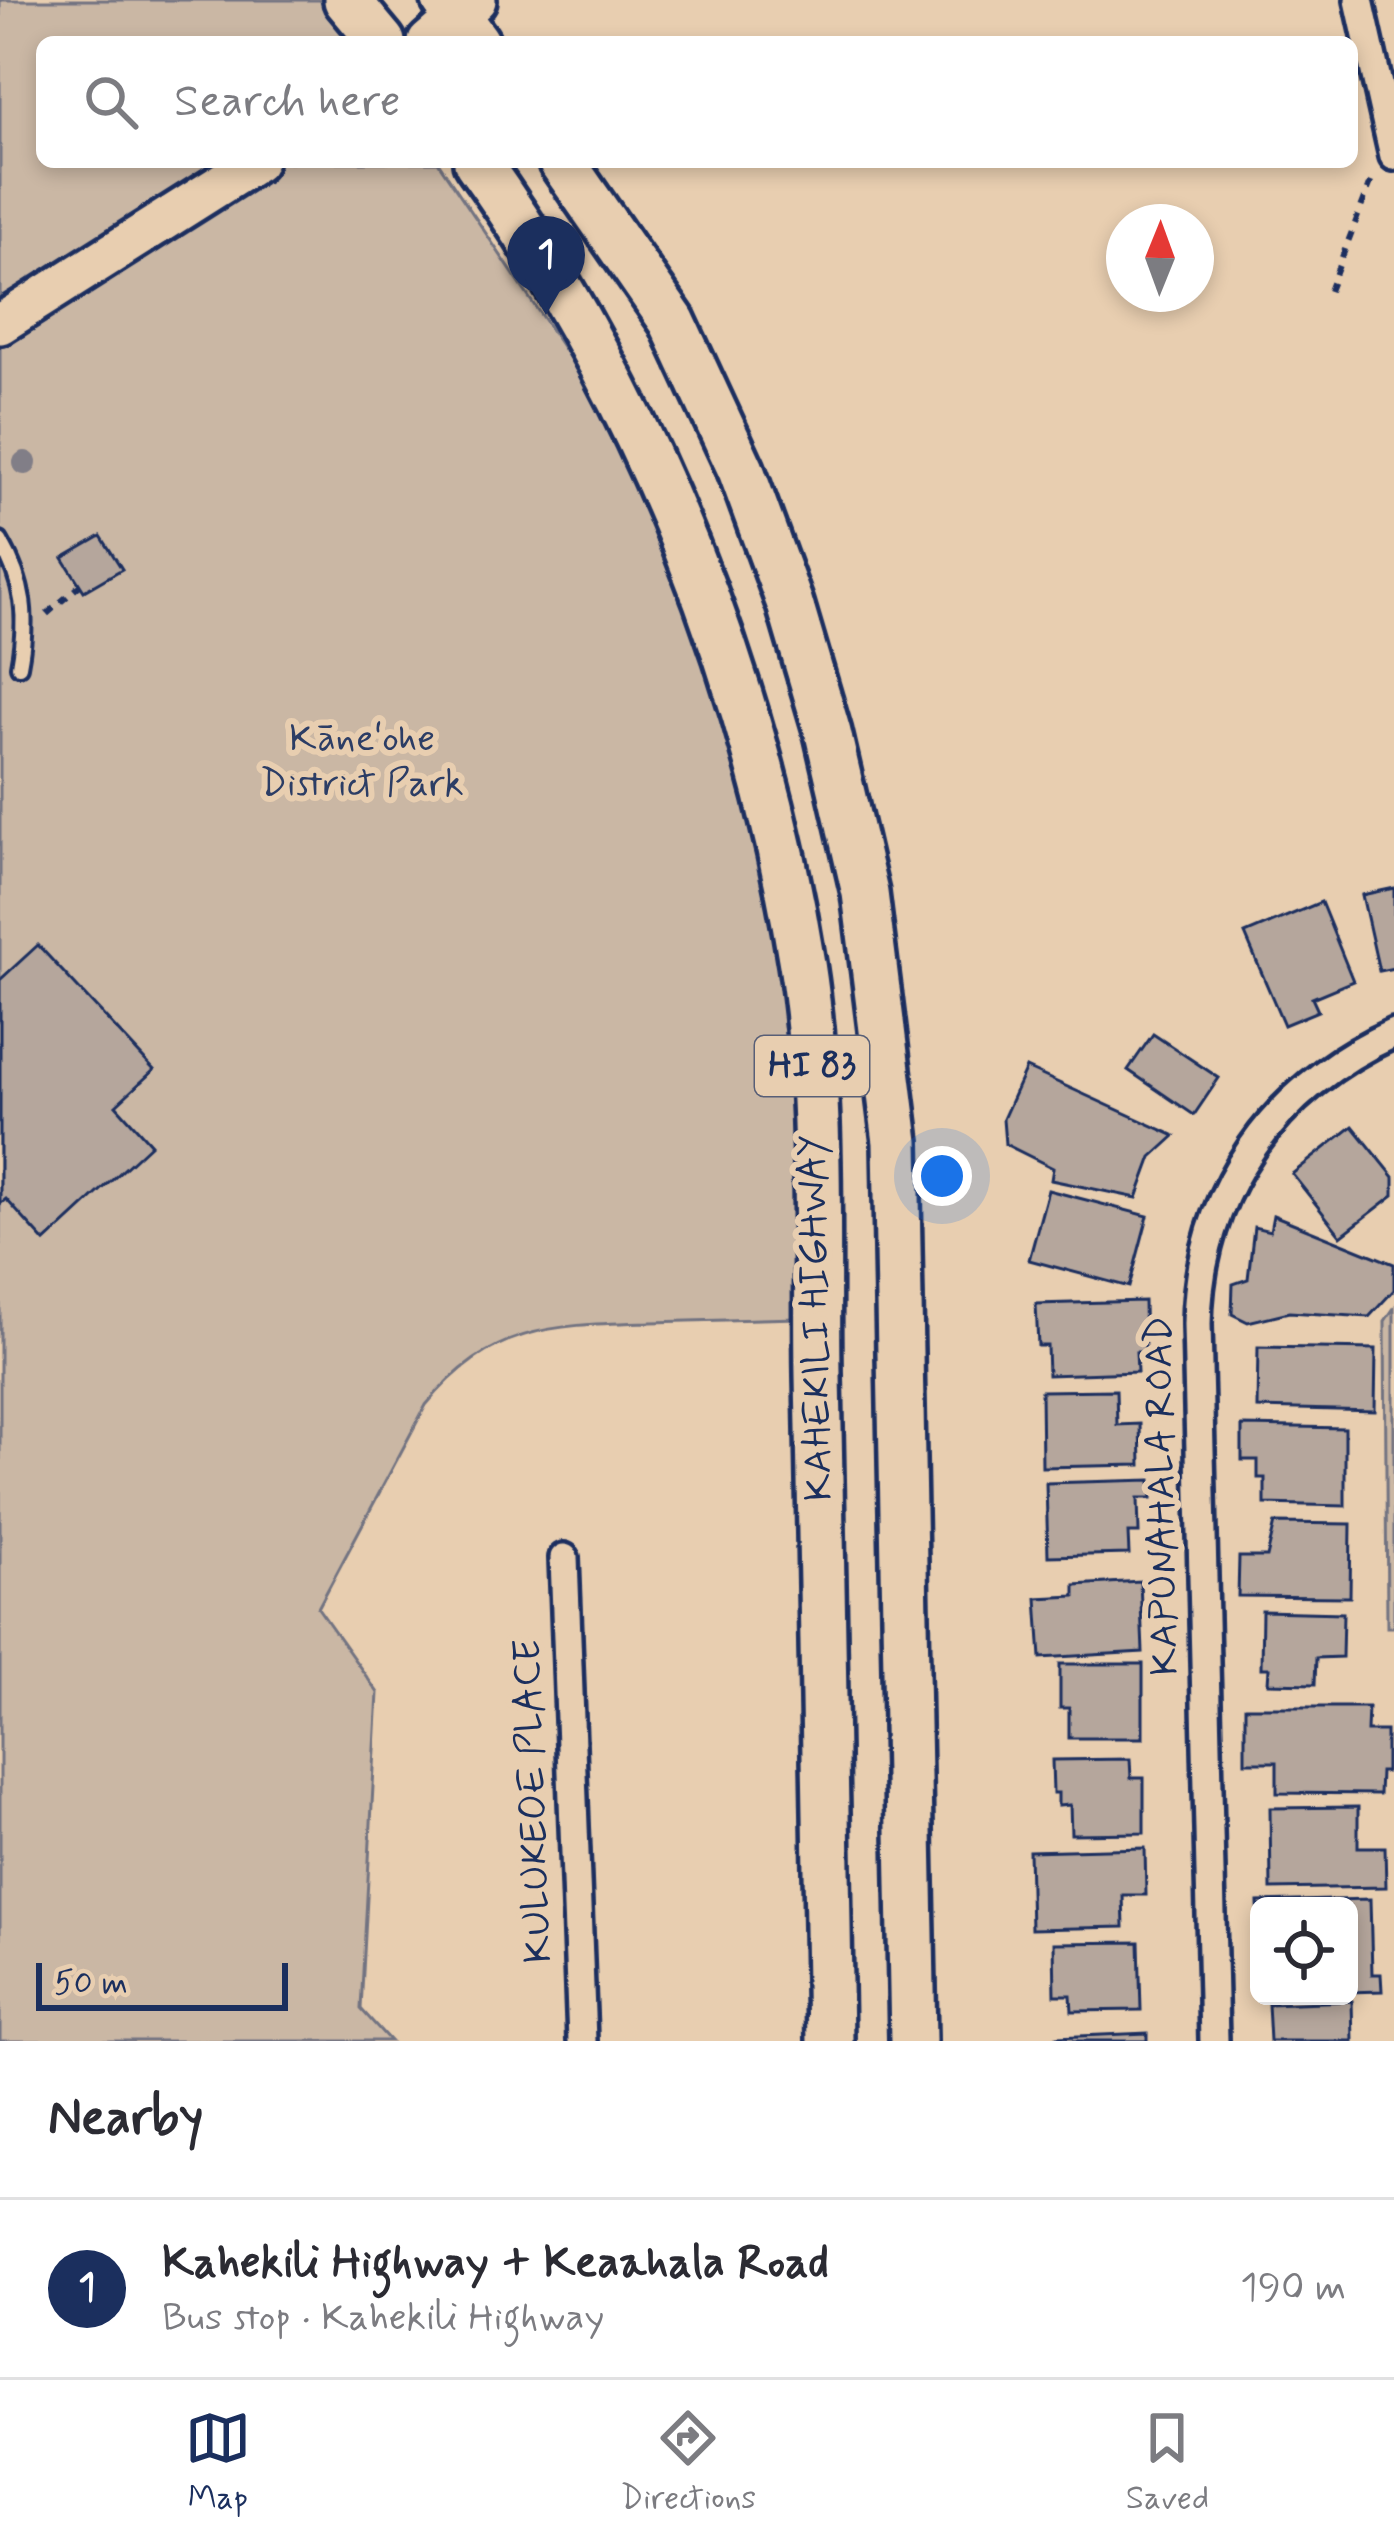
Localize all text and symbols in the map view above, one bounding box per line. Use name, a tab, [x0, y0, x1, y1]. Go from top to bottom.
search box	[36, 36, 1358, 168]
icon: search	[78, 69, 144, 135]
text: Search here	[174, 73, 401, 132]
north arrow	[1106, 204, 1214, 312]
pin: 1	[507, 216, 585, 315]
park label: Kāneʻohe District Park	[260, 714, 464, 810]
road number: HI 83	[755, 1036, 869, 1096]
street label: KAHEKILI HIGHWAY	[788, 1134, 846, 1502]
your location	[912, 1146, 972, 1206]
street label: KAPUNAHALA ROAD	[1134, 1316, 1192, 1676]
street label: KULUKEOE PLACE	[503, 1638, 565, 1964]
map controls	[1250, 1897, 1358, 2005]
button: locate	[1250, 1897, 1358, 2005]
scale bar	[36, 1957, 288, 2010]
text: 50 m	[54, 1962, 128, 2006]
text: Nearby	[48, 2086, 203, 2152]
text: Kahekili Highway + Keaahala Road	[162, 2234, 829, 2293]
text: 1	[78, 2263, 96, 2314]
text: 190 m	[1240, 2263, 1346, 2314]
text: Bus stop · Kahekili Highway	[162, 2293, 604, 2344]
tab: Map	[185, 2405, 251, 2521]
tab: Directions	[620, 2405, 756, 2521]
tab: Saved	[1126, 2405, 1209, 2521]

